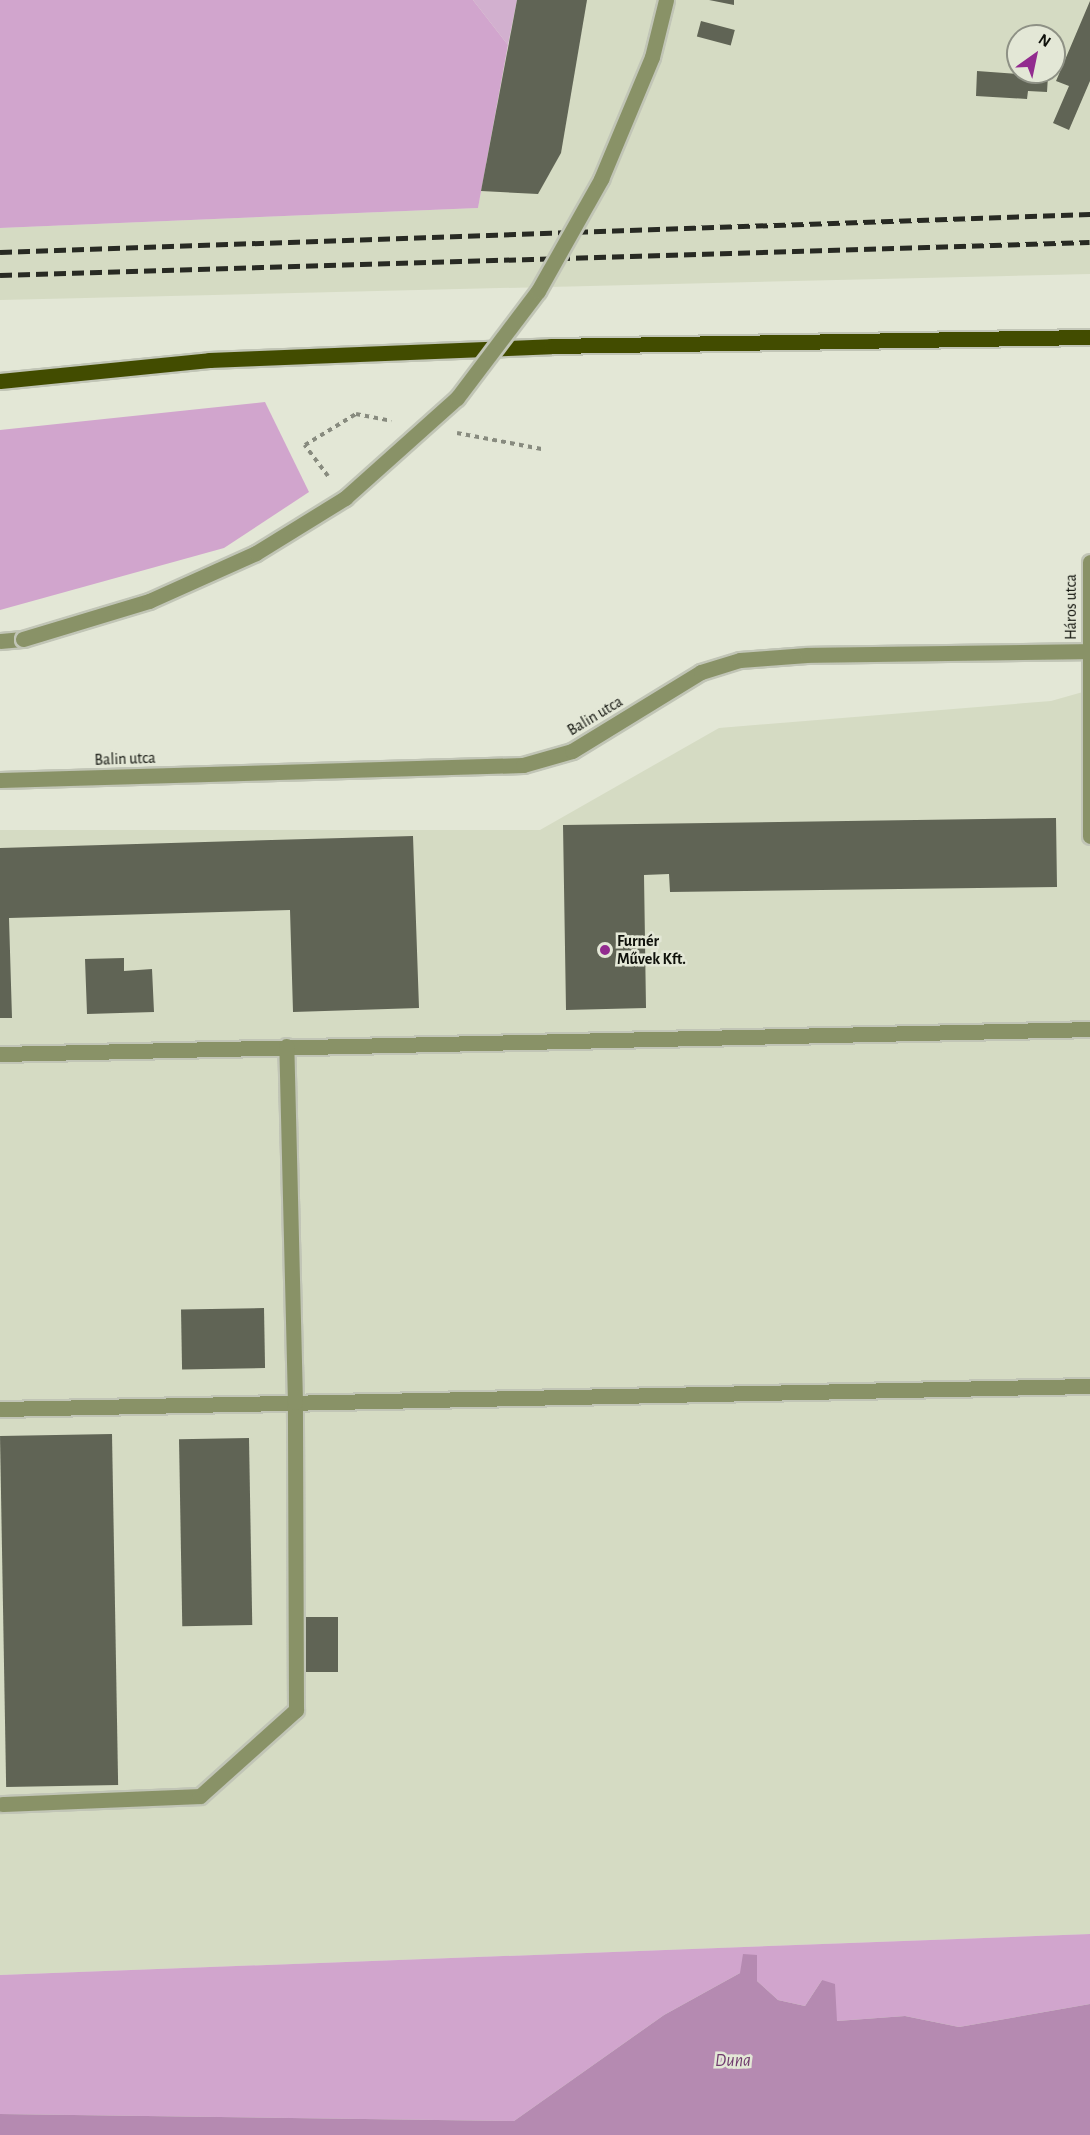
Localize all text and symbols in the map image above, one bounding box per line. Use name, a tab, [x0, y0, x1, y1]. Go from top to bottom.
north arrow	[1006, 24, 1066, 84]
text: N	[1036, 31, 1054, 50]
street label: Háros utca	[1061, 574, 1081, 640]
street label: Balin utca	[564, 692, 626, 740]
street label: Balin utca	[94, 748, 156, 770]
place label: Furnér Művek Kft.	[617, 931, 686, 969]
marker: Furnér Művek Kft.	[598, 943, 612, 957]
water label: Duna	[715, 2050, 751, 2072]

